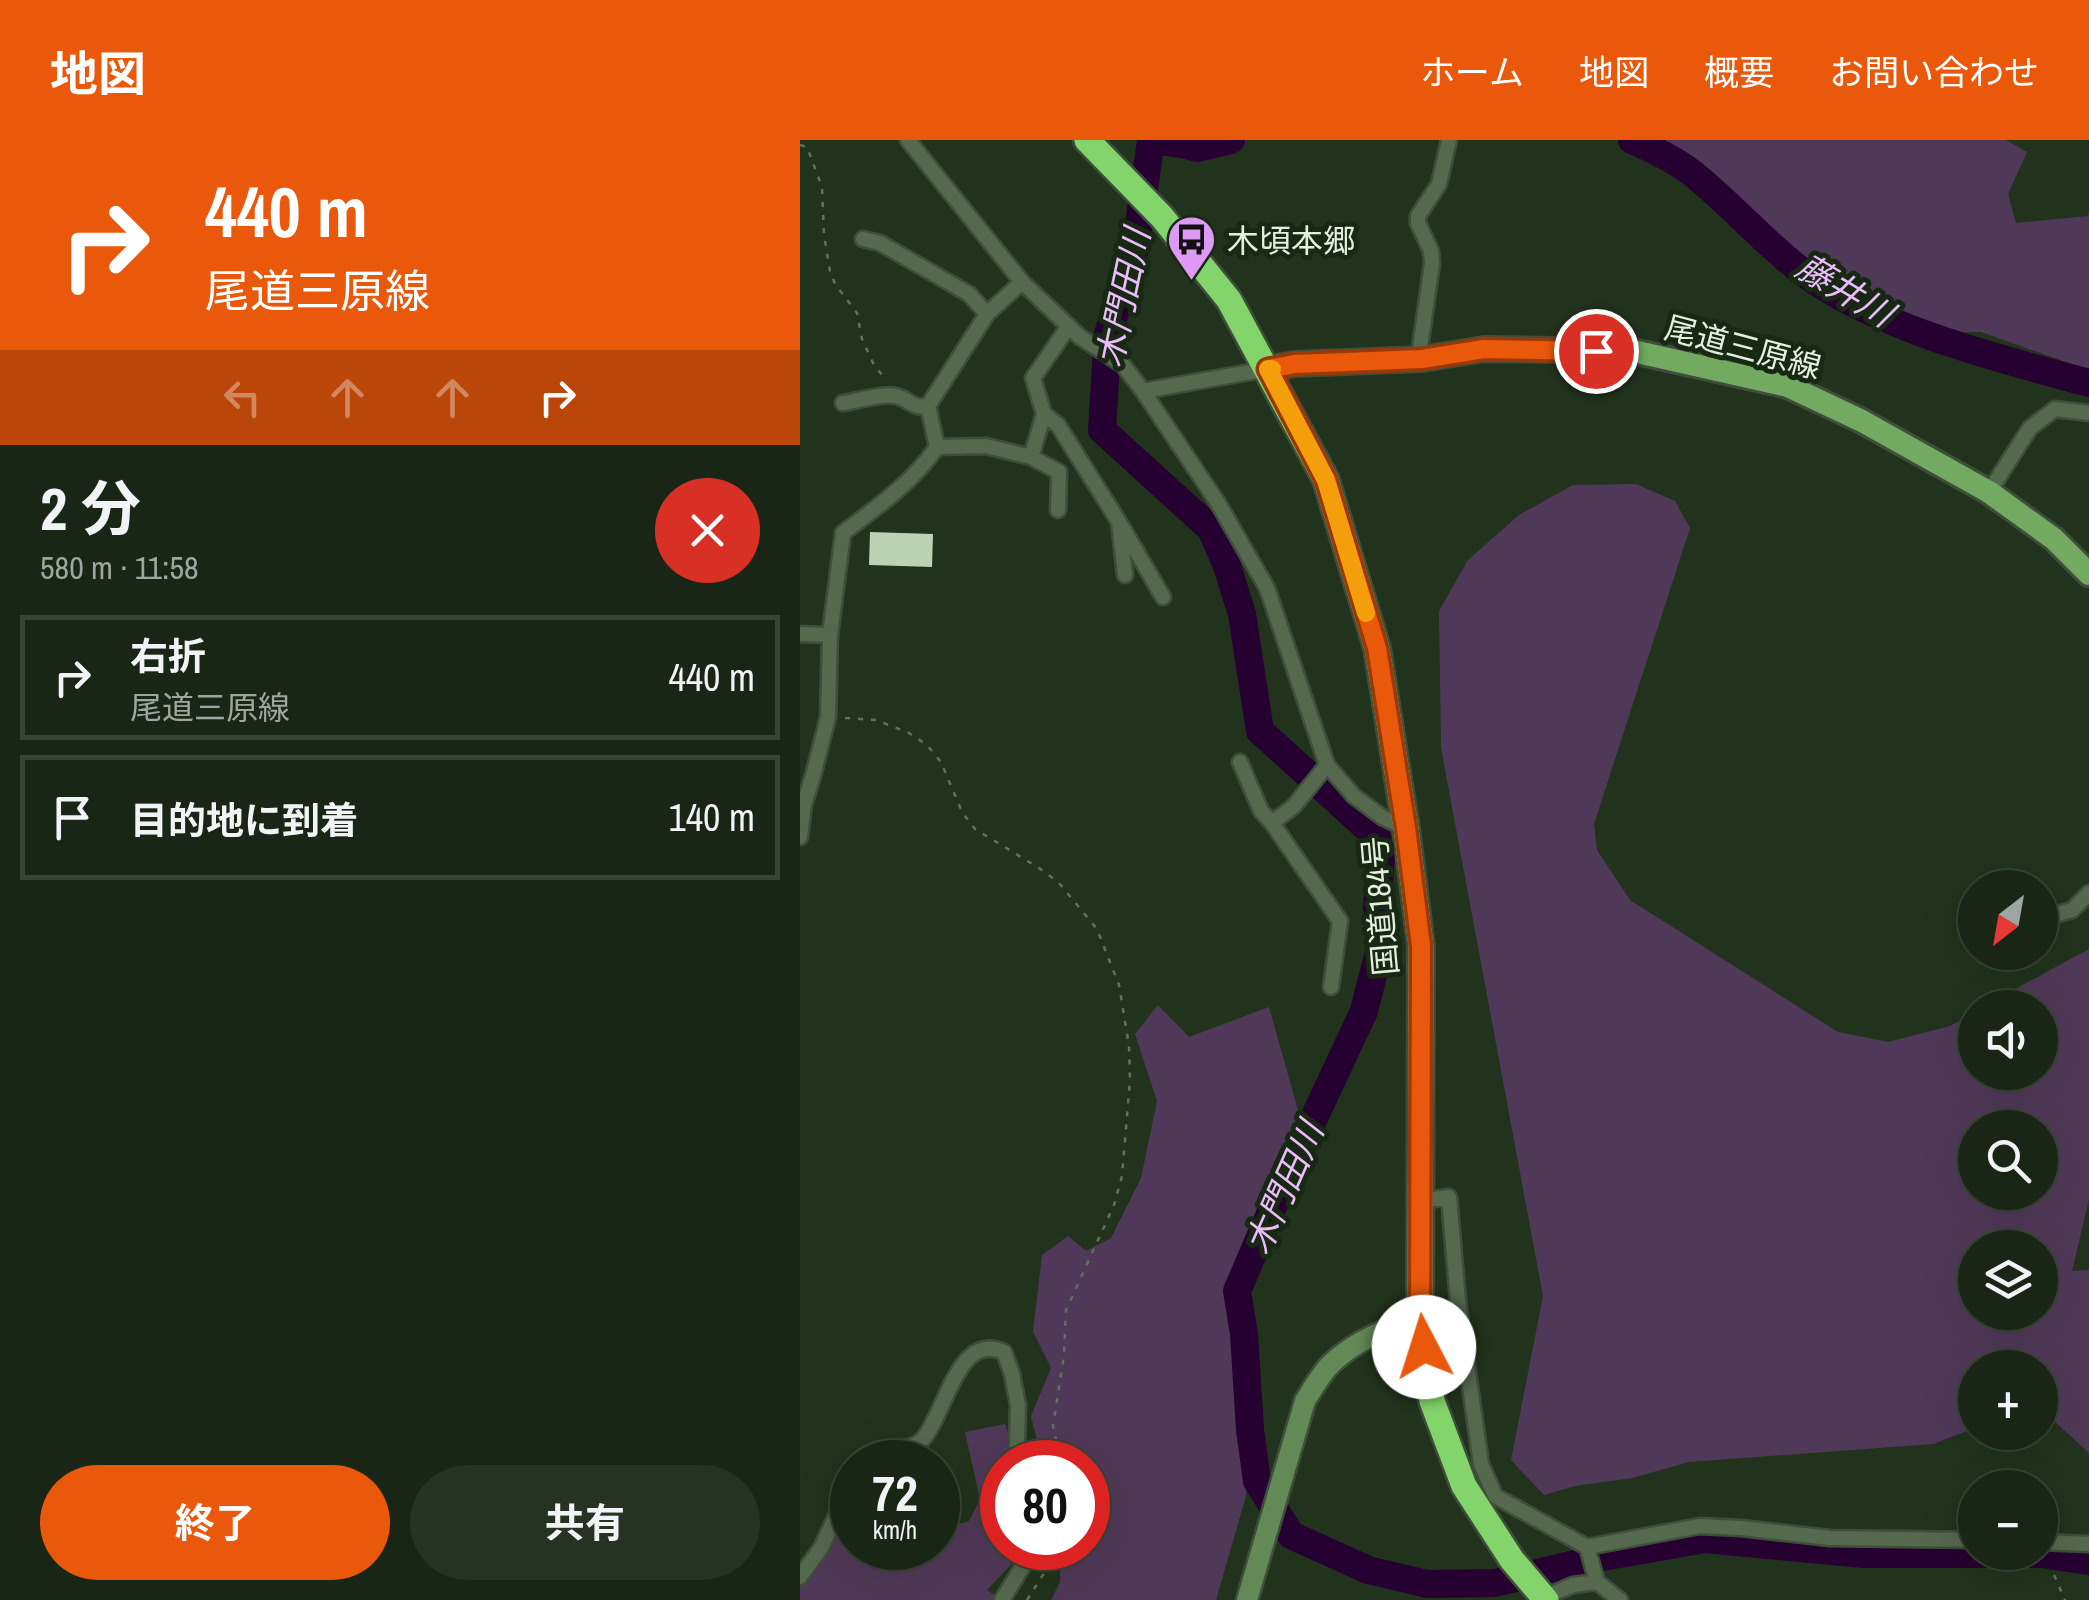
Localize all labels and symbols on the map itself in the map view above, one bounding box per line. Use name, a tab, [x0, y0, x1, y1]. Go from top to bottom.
bus stop icon: 木頃本郷	[1166, 214, 1218, 282]
place label: 木頃本郷	[1227, 219, 1355, 262]
water label: 木門田川	[1085, 221, 1161, 371]
water label: 藤井川	[1788, 243, 1906, 339]
street label: 尾道三原線	[1660, 306, 1826, 388]
pin	[1554, 309, 1639, 394]
street label: 国道184号	[1352, 835, 1408, 977]
north arrow	[1958, 870, 2058, 970]
water label: 木門田川	[1234, 1111, 1336, 1262]
position arrow	[1372, 1295, 1476, 1399]
speed limit sign: 80	[980, 1440, 1110, 1570]

